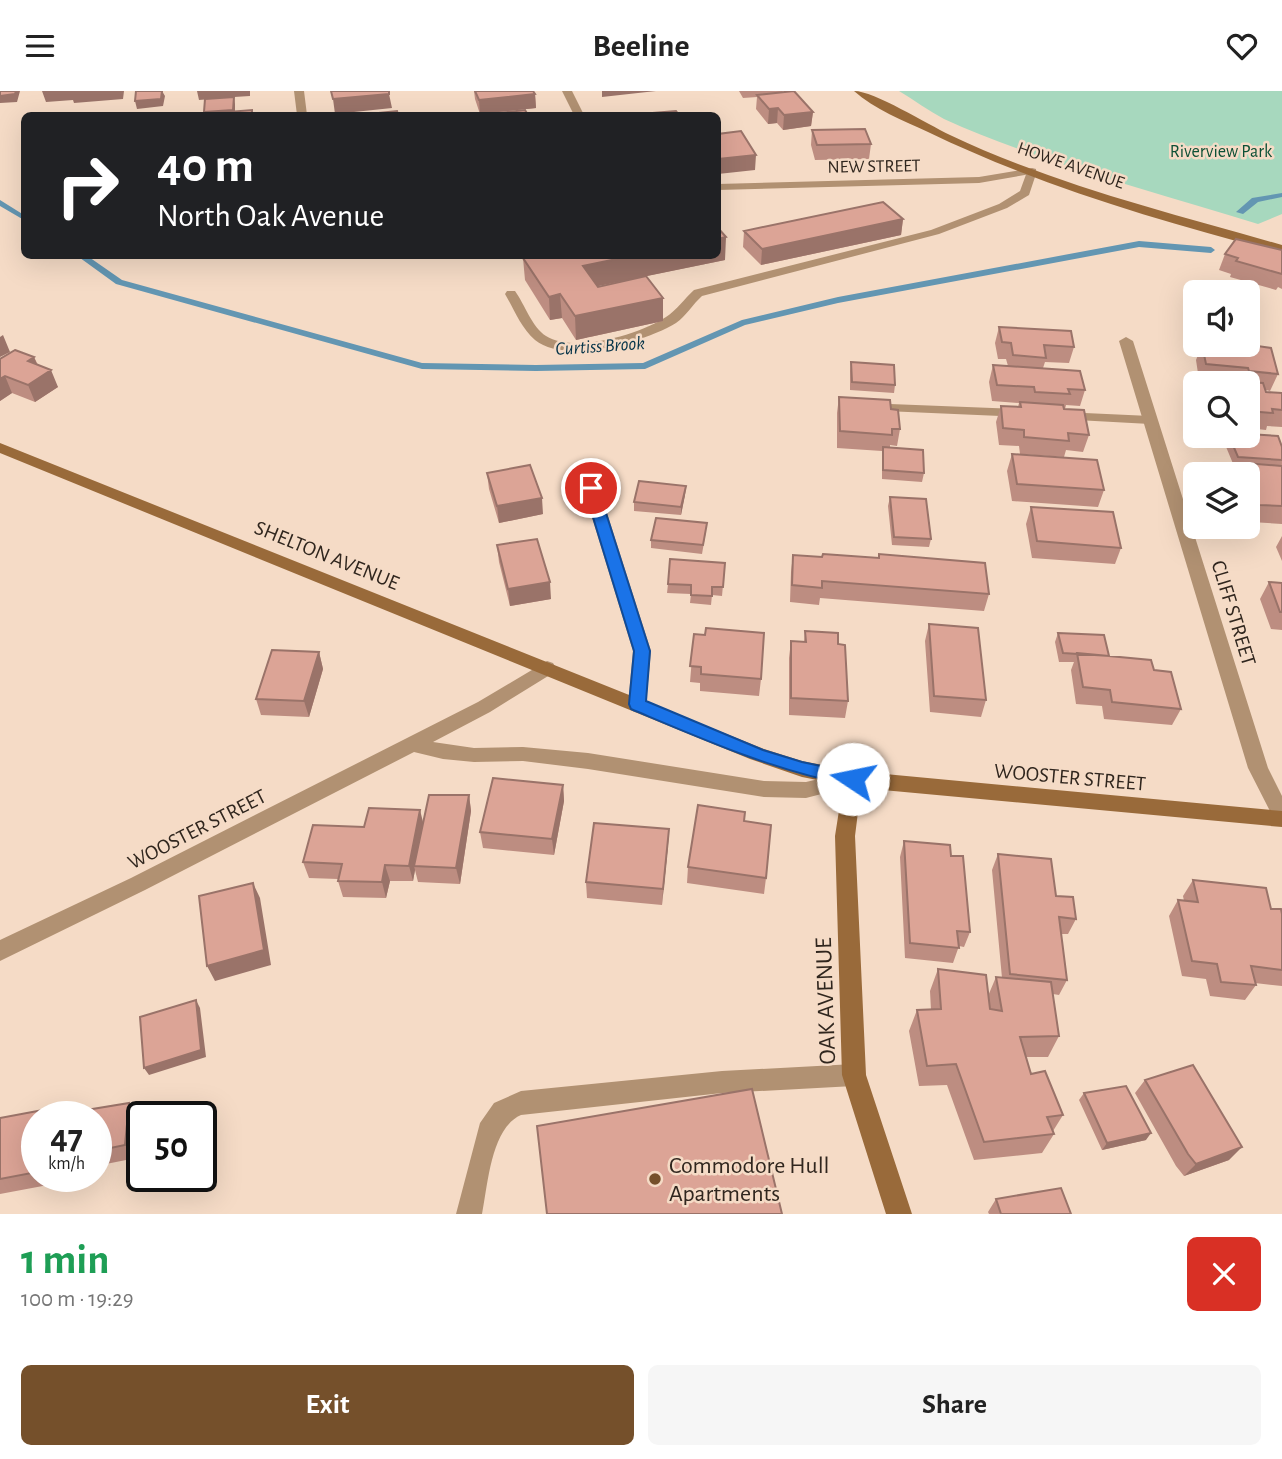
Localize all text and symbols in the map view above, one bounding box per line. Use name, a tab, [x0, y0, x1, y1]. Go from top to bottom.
icon: menu	[21, 27, 59, 65]
icon: heart	[1223, 27, 1261, 65]
text: Beeline	[592, 30, 690, 62]
street label: HOWE AVENUE	[1015, 139, 1127, 193]
icon: right	[42, 140, 133, 231]
text: 40 m	[157, 142, 254, 191]
park label: Riverview Park	[1170, 143, 1273, 161]
street label: NEW STREET	[827, 157, 921, 177]
text: North Oak Avenue	[157, 200, 384, 232]
map controls	[1183, 280, 1260, 539]
button: sound	[1183, 280, 1260, 357]
water label: Curtiss Brook	[555, 334, 646, 359]
button: search	[1183, 371, 1260, 448]
pin	[561, 458, 621, 518]
button: layers	[1183, 462, 1260, 539]
icon: arrive	[572, 469, 610, 507]
street label: SHELTON AVENUE	[252, 517, 402, 594]
street label: CLIFF STREET	[1208, 558, 1260, 668]
position arrow	[816, 742, 890, 816]
street label: WOOSTER STREET	[993, 760, 1147, 795]
street label: WOOSTER STREET	[125, 786, 270, 873]
street label: OAK AVENUE	[812, 937, 840, 1065]
speed limit sign: 50	[126, 1101, 217, 1192]
text: 47	[50, 1120, 83, 1155]
place label: Commodore Hull Apartments	[669, 1154, 830, 1206]
text: km/h	[48, 1155, 85, 1173]
marker: Commodore Hull Apartments	[647, 1171, 663, 1187]
button: close	[1187, 1237, 1261, 1311]
text: 1 min	[21, 1239, 110, 1281]
text: 100 m · 19:29	[21, 1288, 134, 1311]
button: Exit	[21, 1365, 634, 1445]
button: Share	[648, 1365, 1261, 1445]

